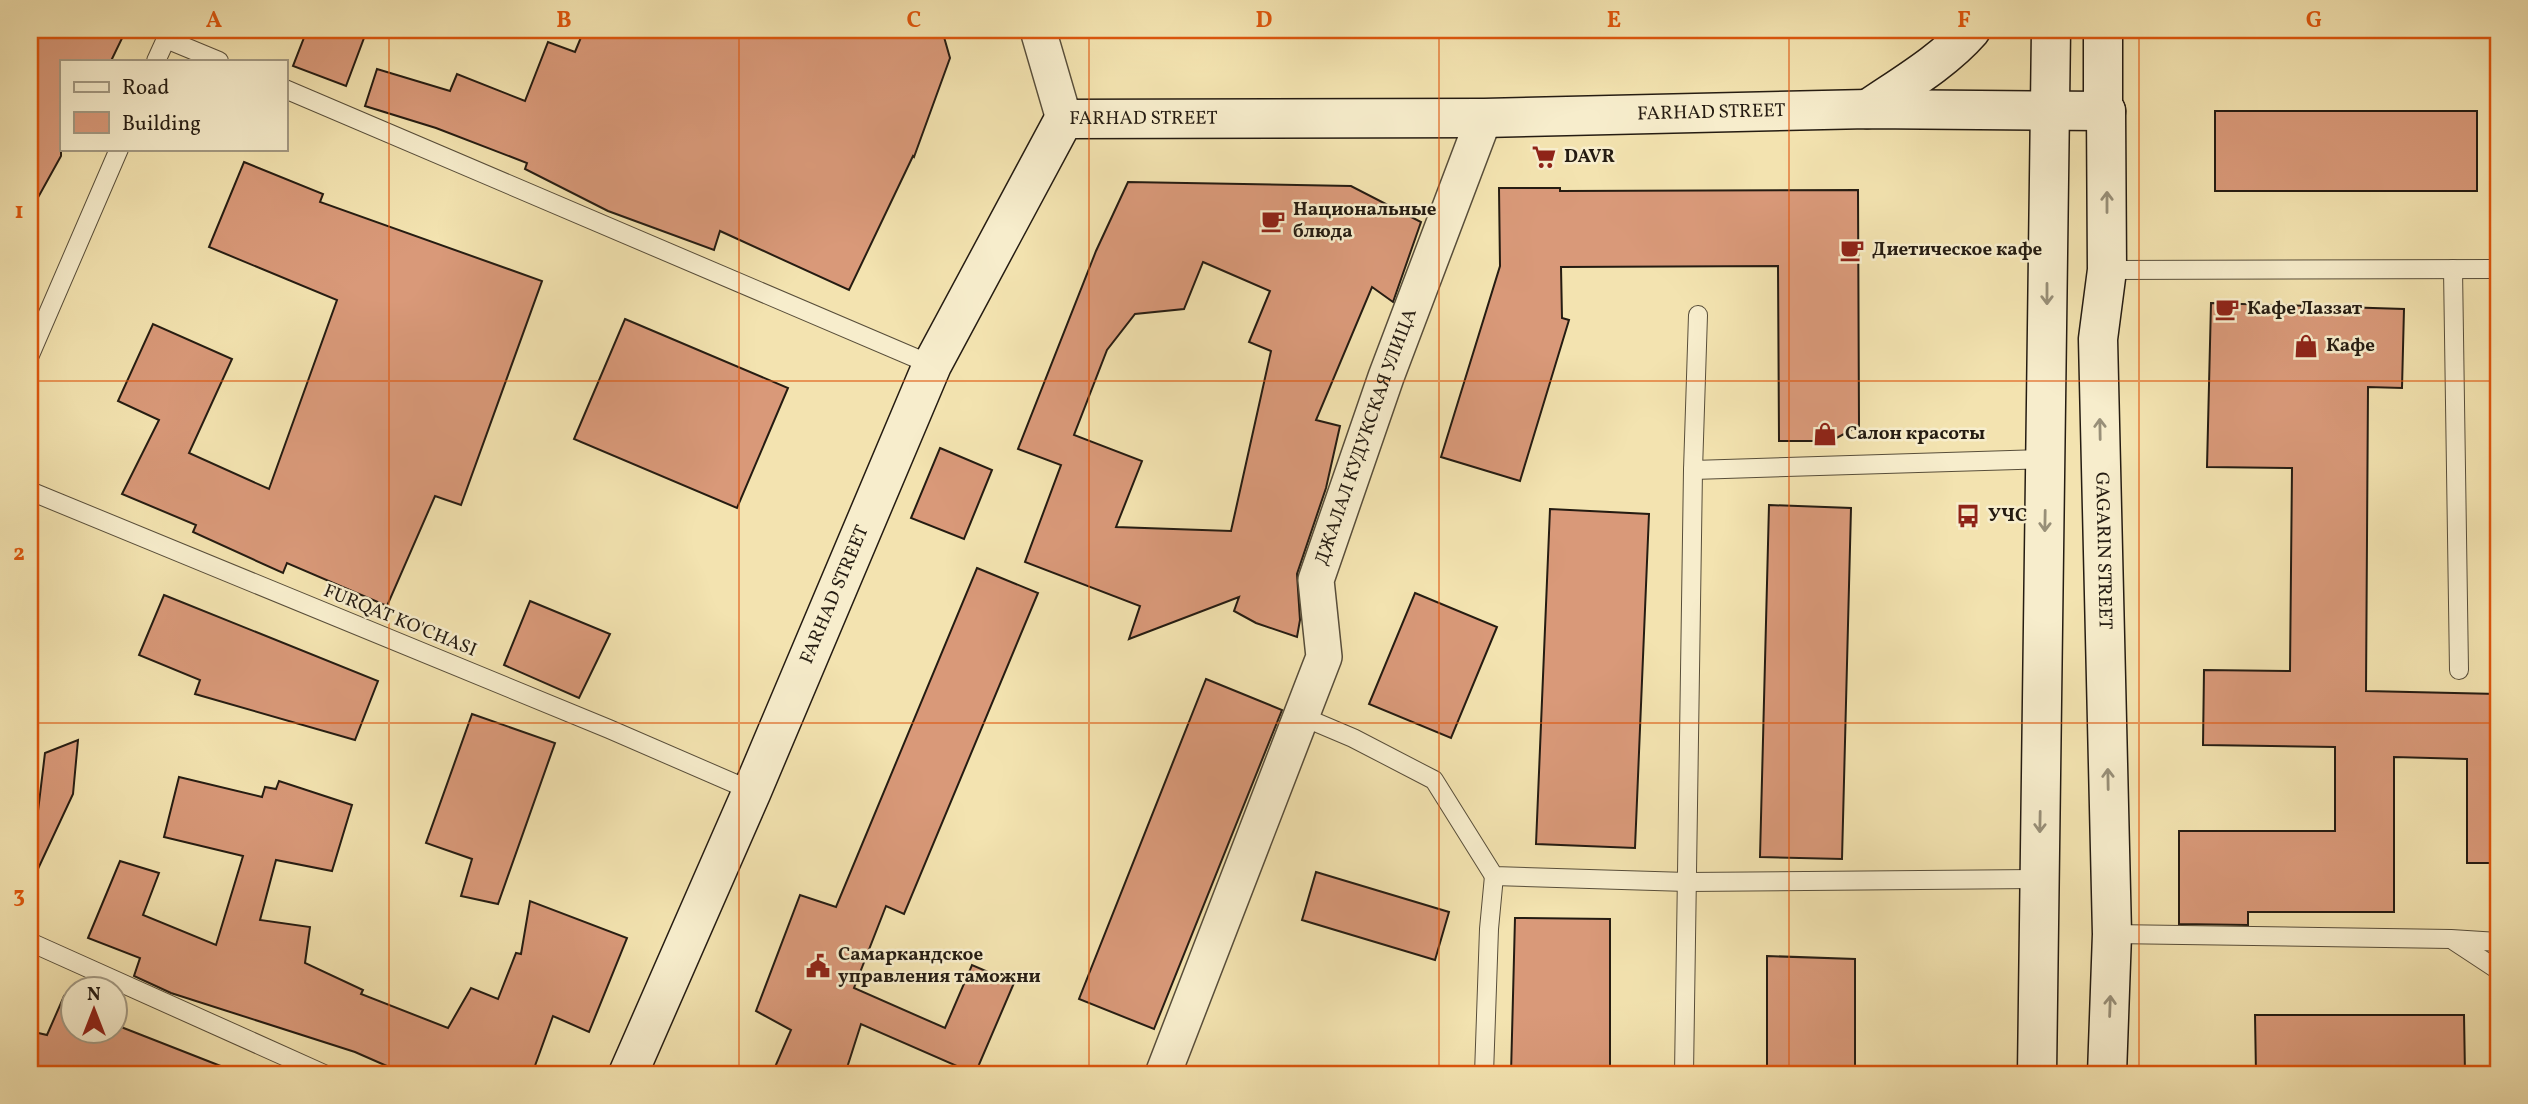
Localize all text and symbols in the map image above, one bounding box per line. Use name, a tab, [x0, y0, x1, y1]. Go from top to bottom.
text: A	[206, 5, 222, 37]
text: B	[556, 5, 572, 37]
text: C	[907, 5, 921, 37]
text: D	[1256, 5, 1273, 37]
text: E	[1607, 5, 1621, 37]
text: F	[1957, 5, 1971, 37]
text: G	[2306, 5, 2322, 37]
legend	[60, 60, 287, 150]
text: Road	[122, 74, 169, 103]
street label: FARHAD STREET	[1637, 98, 1786, 127]
street label: FARHAD STREET	[1069, 106, 1218, 132]
text: Building	[122, 110, 201, 139]
supermarket icon: DAVR	[1530, 143, 1558, 171]
place label: DAVR	[1564, 144, 1615, 170]
one-way arrow	[2100, 190, 2114, 213]
text: 1	[14, 196, 24, 228]
place label: Национальные блюда	[1293, 197, 1437, 245]
cafe icon: Национальные блюда	[1259, 207, 1287, 235]
cafe icon: Диетическое кафе	[1838, 236, 1866, 264]
place label: Диетическое кафе	[1872, 237, 2043, 263]
one-way arrow	[2041, 282, 2054, 305]
cafe icon: Кафе Лаззат	[2213, 295, 2241, 323]
place label: Кафе Лаззат	[2247, 296, 2363, 322]
street label: ДЖАЛАЛ КУДУКСКАЯ УЛИЦА	[1309, 305, 1424, 569]
shop icon: Кафе	[2292, 332, 2320, 360]
place label: Кафе	[2326, 333, 2375, 359]
one-way arrow	[2094, 417, 2107, 440]
shop icon: Салон красоты	[1811, 420, 1839, 448]
place label: Салон красоты	[1845, 421, 1985, 447]
street label: GAGARIN STREET	[2088, 472, 2118, 630]
bus stop icon: УЧС	[1954, 502, 1982, 530]
place label: УЧС	[1988, 503, 2027, 529]
one-way arrow	[2038, 510, 2052, 533]
street label: FARHAD STREET	[794, 521, 876, 668]
text: 2	[13, 538, 25, 570]
street label: FURQAT KO'CHASI	[319, 578, 481, 664]
one-way arrow	[2102, 767, 2115, 790]
one-way arrow	[2033, 811, 2047, 834]
text: 3	[13, 880, 25, 912]
place label: Самаркандское управления таможни	[838, 942, 1041, 990]
public building icon: Самаркандское управления таможни	[804, 952, 832, 980]
north arrow	[60, 974, 130, 1044]
text: N	[87, 982, 101, 1008]
one-way arrow	[2103, 995, 2116, 1018]

